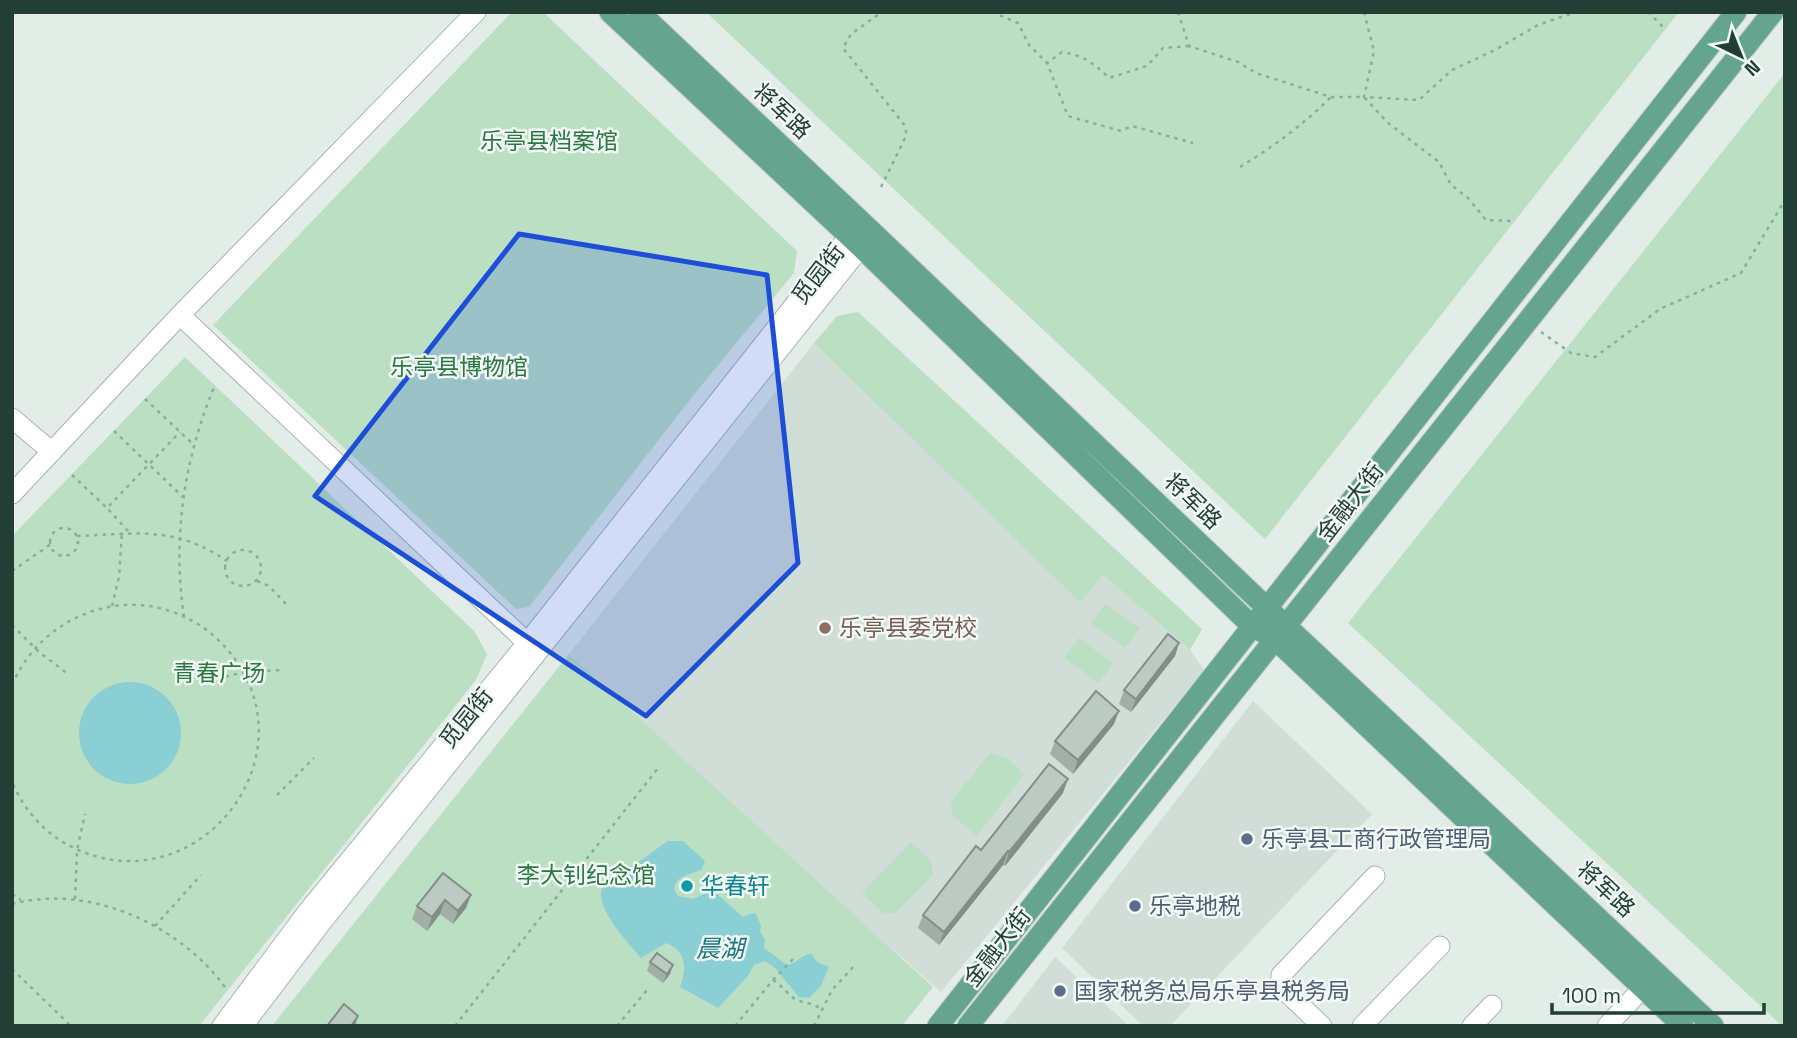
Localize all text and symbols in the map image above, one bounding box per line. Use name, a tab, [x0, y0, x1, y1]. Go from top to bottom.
north arrow	[1706, 21, 1776, 91]
text: N	[1739, 55, 1765, 82]
street label: 将军路	[747, 77, 817, 145]
park label: 乐亭县档案馆	[480, 126, 618, 156]
street label: 觅园街	[785, 238, 851, 310]
park label: 乐亭县博物馆	[390, 352, 528, 382]
street label: 金融大街	[1310, 457, 1390, 547]
street label: 将军路	[1158, 466, 1228, 536]
place label: 乐亭县委党校	[839, 613, 977, 643]
marker: 乐亭县委党校	[817, 620, 833, 636]
park label: 青春广场	[173, 658, 265, 688]
street label: 觅园街	[433, 682, 499, 754]
place label: 乐亭县工商行政管理局	[1261, 824, 1491, 854]
marker: 乐亭县工商行政管理局	[1239, 831, 1255, 847]
street label: 将军路	[1571, 855, 1641, 923]
park label: 李大钊纪念馆	[517, 860, 655, 890]
place label: 华春轩	[701, 871, 770, 901]
marker: 华春轩	[679, 878, 695, 894]
place label: 乐亭地税	[1149, 891, 1241, 921]
marker: 乐亭地税	[1127, 898, 1143, 914]
street label: 金融大街	[957, 902, 1037, 992]
water label: 晨湖	[696, 933, 748, 964]
scale bar	[1552, 972, 1764, 1016]
place label: 国家税务总局乐亭县税务局	[1074, 976, 1350, 1006]
text: 100 m	[1562, 982, 1621, 1009]
marker: 国家税务总局乐亭县税务局	[1052, 983, 1068, 999]

